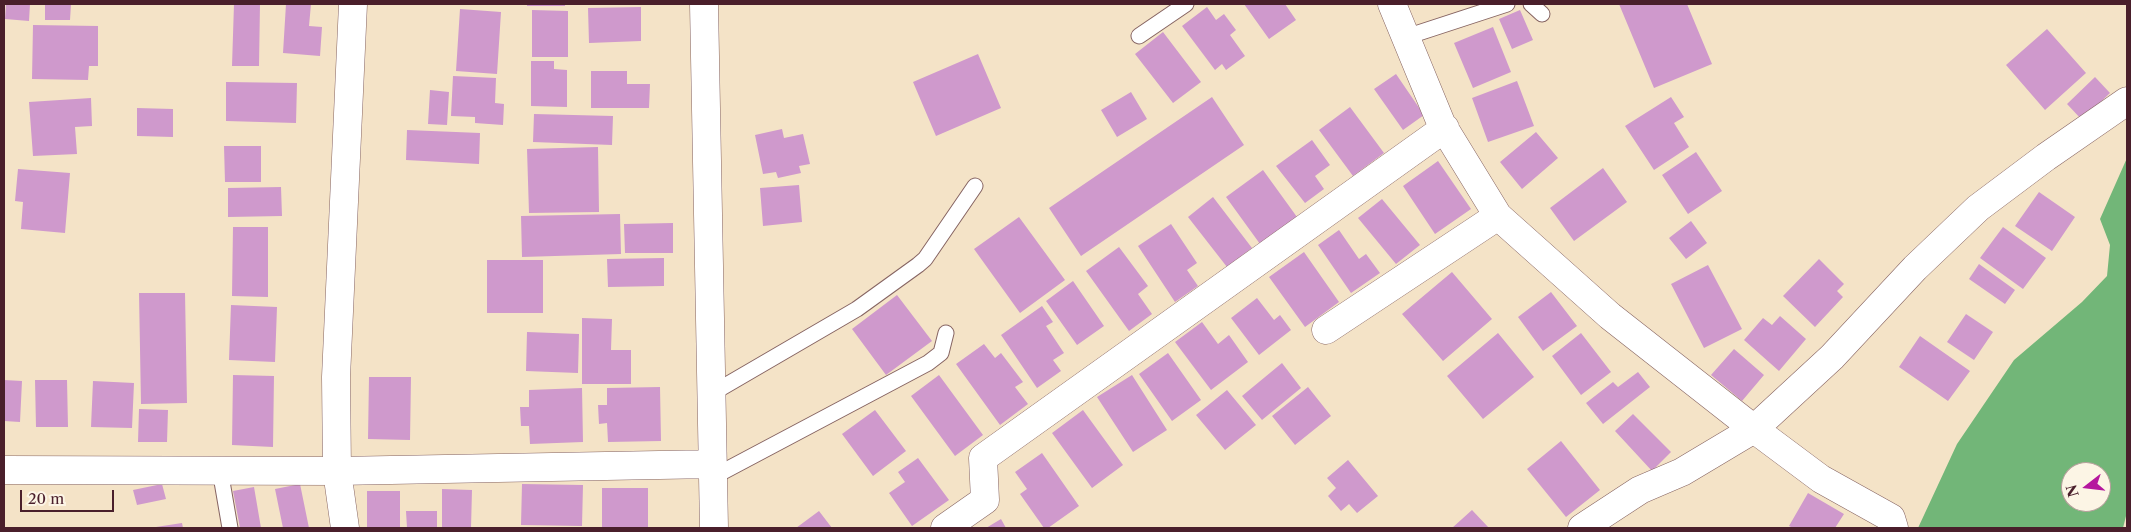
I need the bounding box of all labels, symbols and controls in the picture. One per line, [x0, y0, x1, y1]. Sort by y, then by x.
north arrow [2061, 462, 2111, 512]
scale bar [22, 480, 116, 512]
text: N [2062, 483, 2083, 499]
text: 20 m [28, 489, 64, 508]

